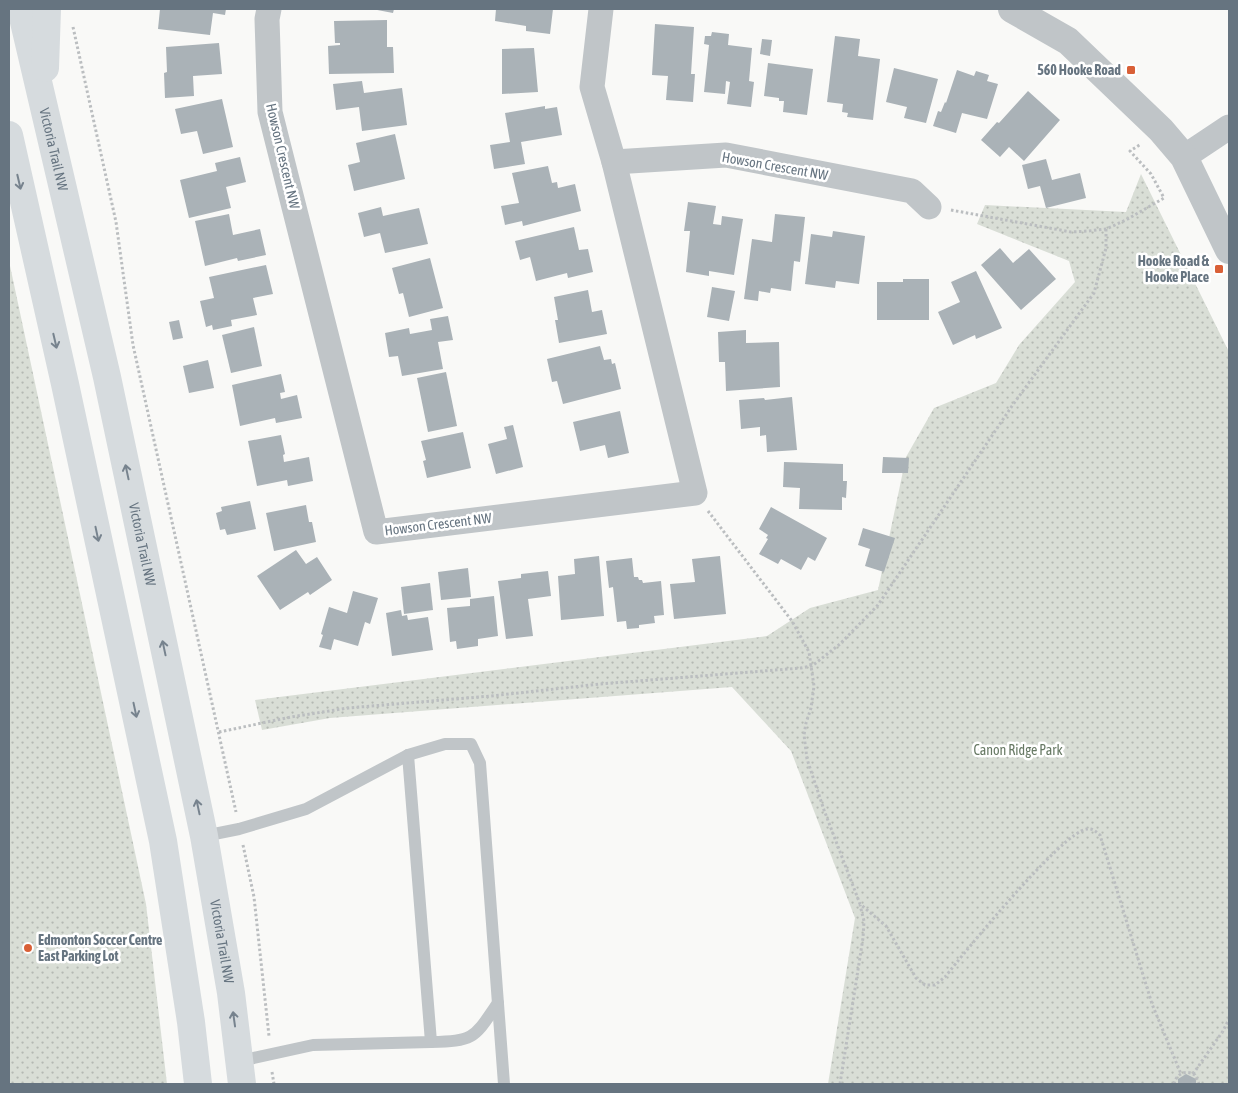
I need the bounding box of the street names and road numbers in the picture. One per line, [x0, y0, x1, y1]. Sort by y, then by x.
street label: Howson Crescent NW [263, 102, 303, 211]
street label: Victoria Trail NW [36, 106, 71, 193]
street label: Howson Crescent NW [721, 149, 830, 183]
street label: Victoria Trail NW [126, 501, 159, 588]
street label: Howson Crescent NW [384, 509, 493, 538]
street label: Victoria Trail NW [207, 898, 237, 985]

